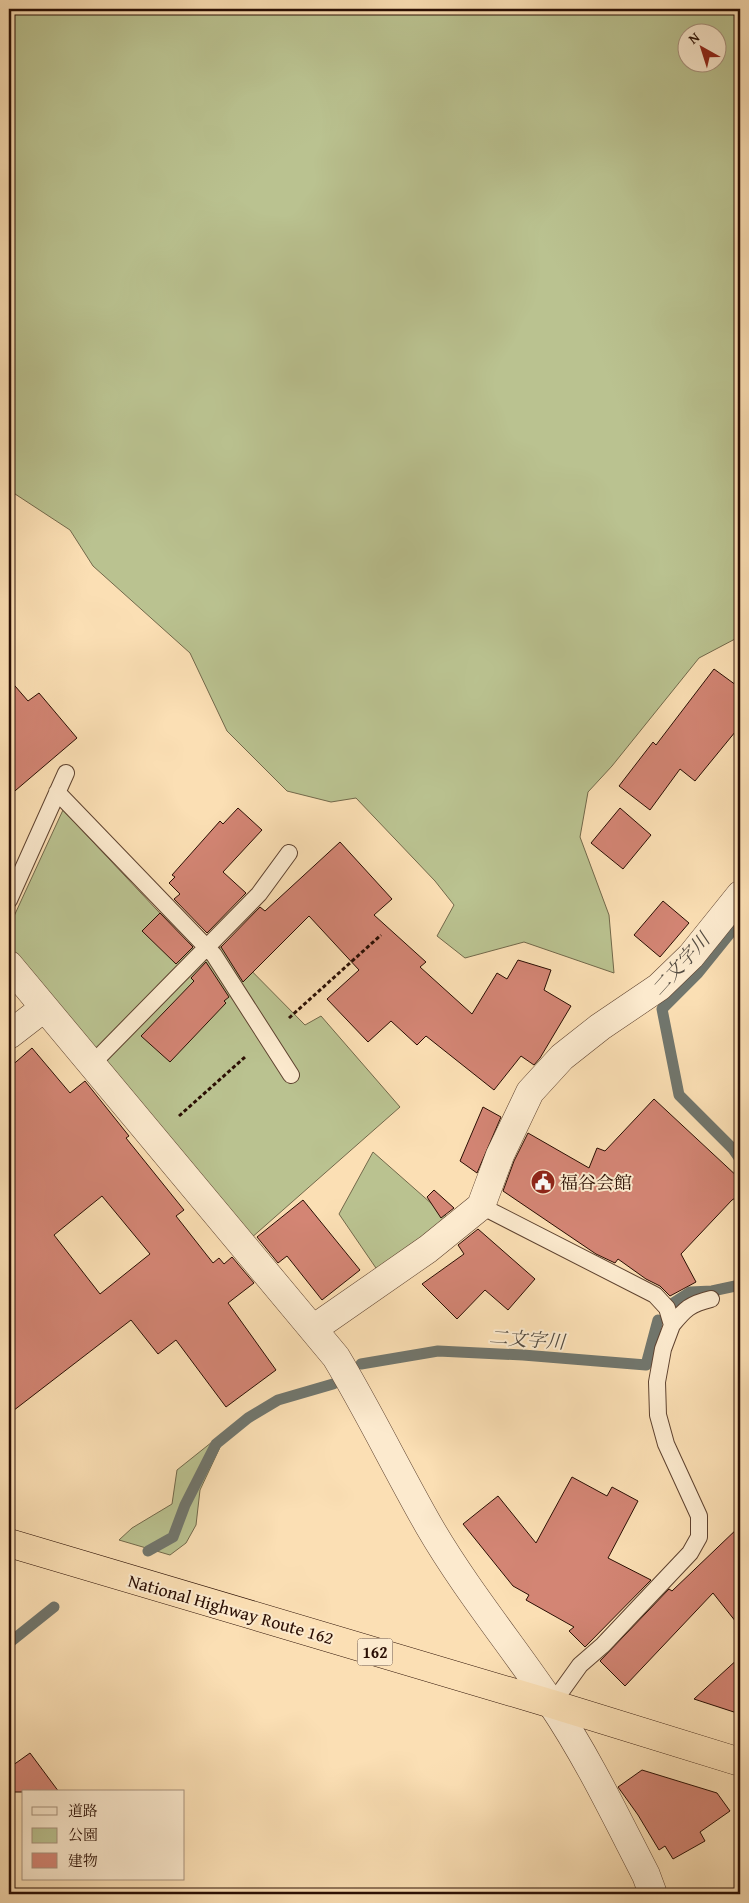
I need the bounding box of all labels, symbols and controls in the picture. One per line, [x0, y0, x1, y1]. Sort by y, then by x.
north arrow [676, 22, 726, 72]
text: N [684, 27, 704, 49]
water label: 二文字川 [644, 925, 717, 1002]
public building icon: 福谷会館 [530, 1169, 556, 1195]
place label: 福谷会館 [560, 1169, 632, 1196]
water label: 二文字川 [488, 1322, 568, 1356]
street label: National Highway Route 162 [125, 1567, 337, 1651]
road number: 162 [358, 1638, 392, 1665]
legend [22, 1790, 185, 1880]
text: 道路 [68, 1800, 98, 1821]
text: 公園 [68, 1824, 98, 1845]
text: 建物 [68, 1850, 98, 1871]

